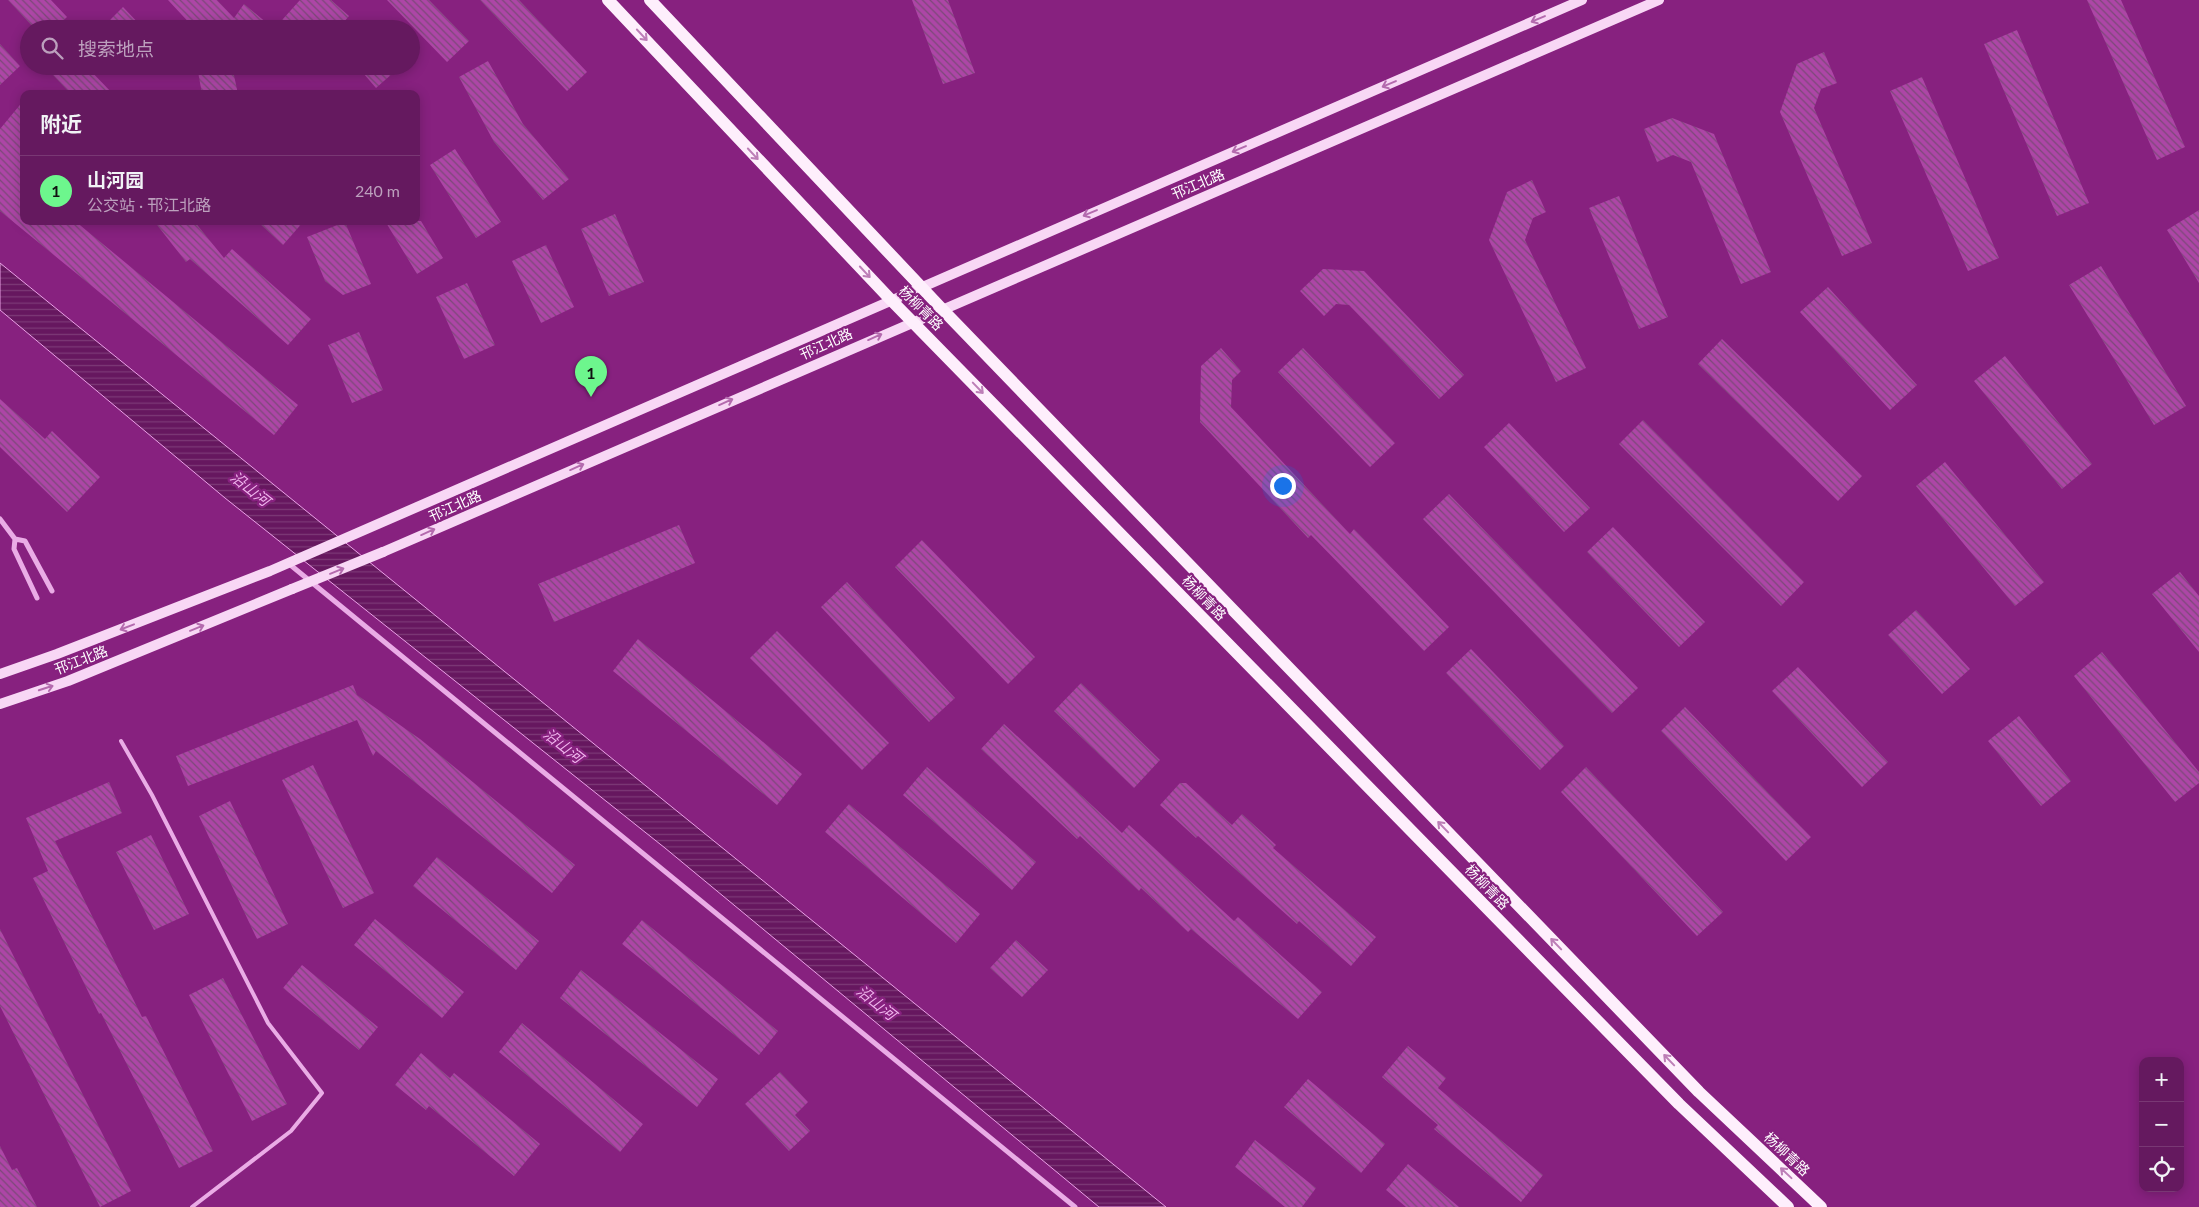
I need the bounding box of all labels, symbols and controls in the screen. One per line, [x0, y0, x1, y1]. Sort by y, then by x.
one-way arrow [1531, 15, 1546, 25]
search box [20, 20, 420, 75]
one-way arrow [636, 29, 648, 42]
icon: search [38, 34, 66, 62]
text: 搜索地点 [78, 37, 154, 60]
one-way arrow [1382, 80, 1397, 89]
text: 附近 [40, 111, 82, 136]
one-way arrow [1232, 144, 1247, 154]
one-way arrow [747, 147, 759, 160]
street label: 邗江北路 [1169, 165, 1227, 202]
text: 山河园 [87, 168, 144, 191]
text: 1 [51, 181, 61, 200]
text: 240 m [355, 181, 400, 200]
text: 公交站 · 邗江北路 [87, 195, 211, 214]
one-way arrow [1083, 209, 1098, 219]
one-way arrow [859, 266, 871, 278]
street label: 杨柳青路 [896, 282, 947, 333]
street label: 邗江北路 [797, 324, 855, 363]
one-way arrow [867, 332, 882, 342]
pin: 1 [575, 356, 607, 397]
one-way arrow [972, 382, 984, 394]
one-way arrow [718, 397, 733, 407]
one-way arrow [569, 462, 584, 472]
water label: 沿山河 [227, 467, 276, 511]
your location [1270, 473, 1296, 499]
street label: 邗江北路 [426, 486, 484, 525]
one-way arrow [420, 527, 435, 537]
one-way arrow [329, 565, 344, 575]
street label: 杨柳青路 [1179, 572, 1230, 624]
one-way arrow [120, 623, 135, 632]
one-way arrow [189, 623, 204, 632]
street label: 邗江北路 [52, 642, 110, 678]
one-way arrow [38, 683, 54, 693]
water label: 沿山河 [540, 724, 589, 768]
one-way arrow [1437, 821, 1449, 833]
street label: 杨柳青路 [1462, 861, 1513, 913]
one-way arrow [1550, 937, 1562, 950]
water label: 沿山河 [853, 981, 902, 1025]
one-way arrow [1663, 1054, 1675, 1067]
map controls [2139, 1057, 2184, 1192]
button: + [2139, 1057, 2184, 1102]
button: − [2139, 1102, 2184, 1147]
street label: 杨柳青路 [1761, 1128, 1814, 1179]
button: locate [2139, 1147, 2184, 1192]
one-way arrow [1780, 1168, 1792, 1180]

